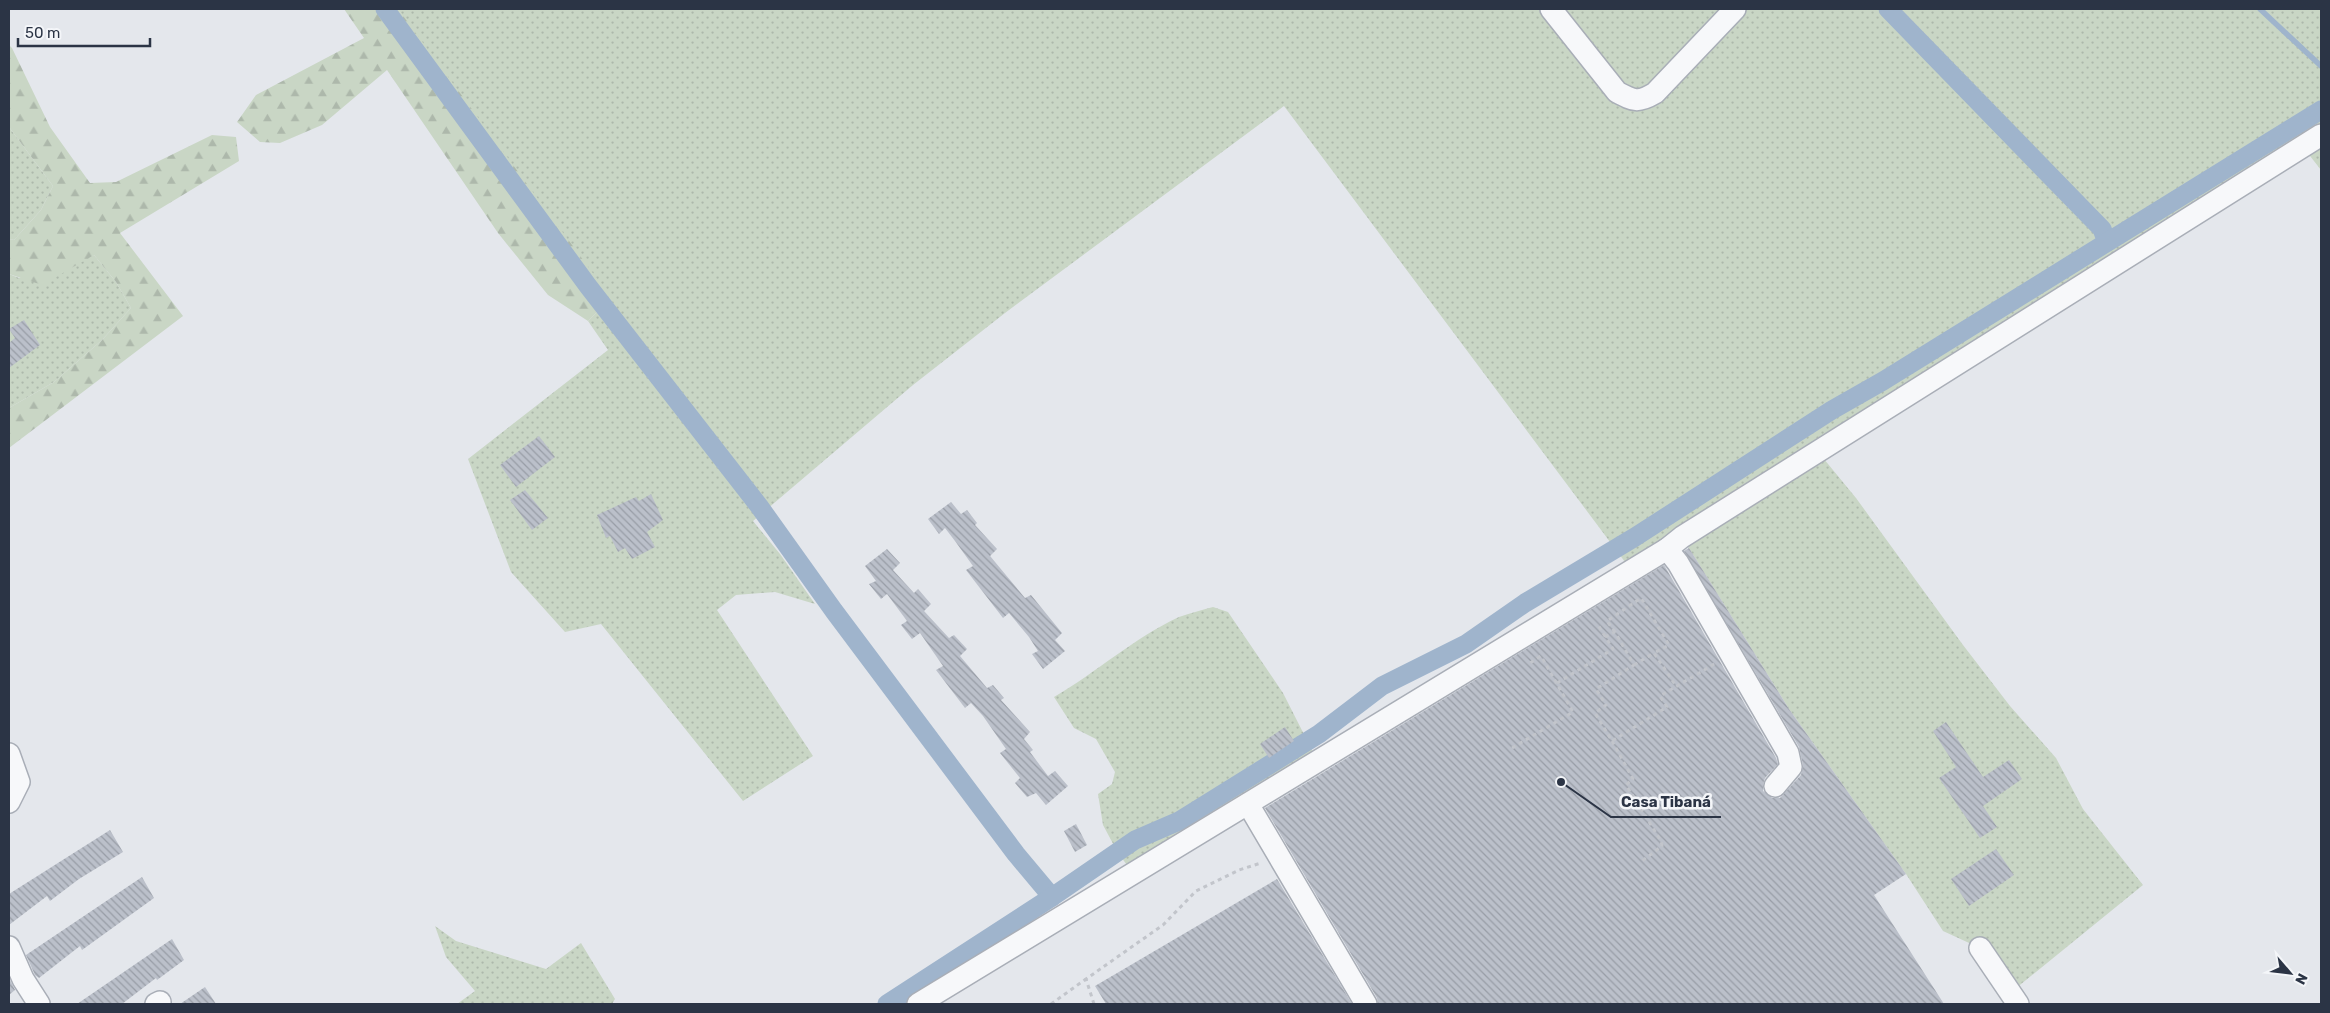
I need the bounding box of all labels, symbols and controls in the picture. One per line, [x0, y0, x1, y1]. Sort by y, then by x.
scale bar [18, 15, 150, 47]
text: 50 m [25, 24, 60, 42]
callout: Casa Tibaná [1611, 787, 1721, 817]
text: Casa Tibaná [1621, 793, 1711, 811]
north arrow [2265, 948, 2315, 998]
text: N [2291, 970, 2311, 987]

